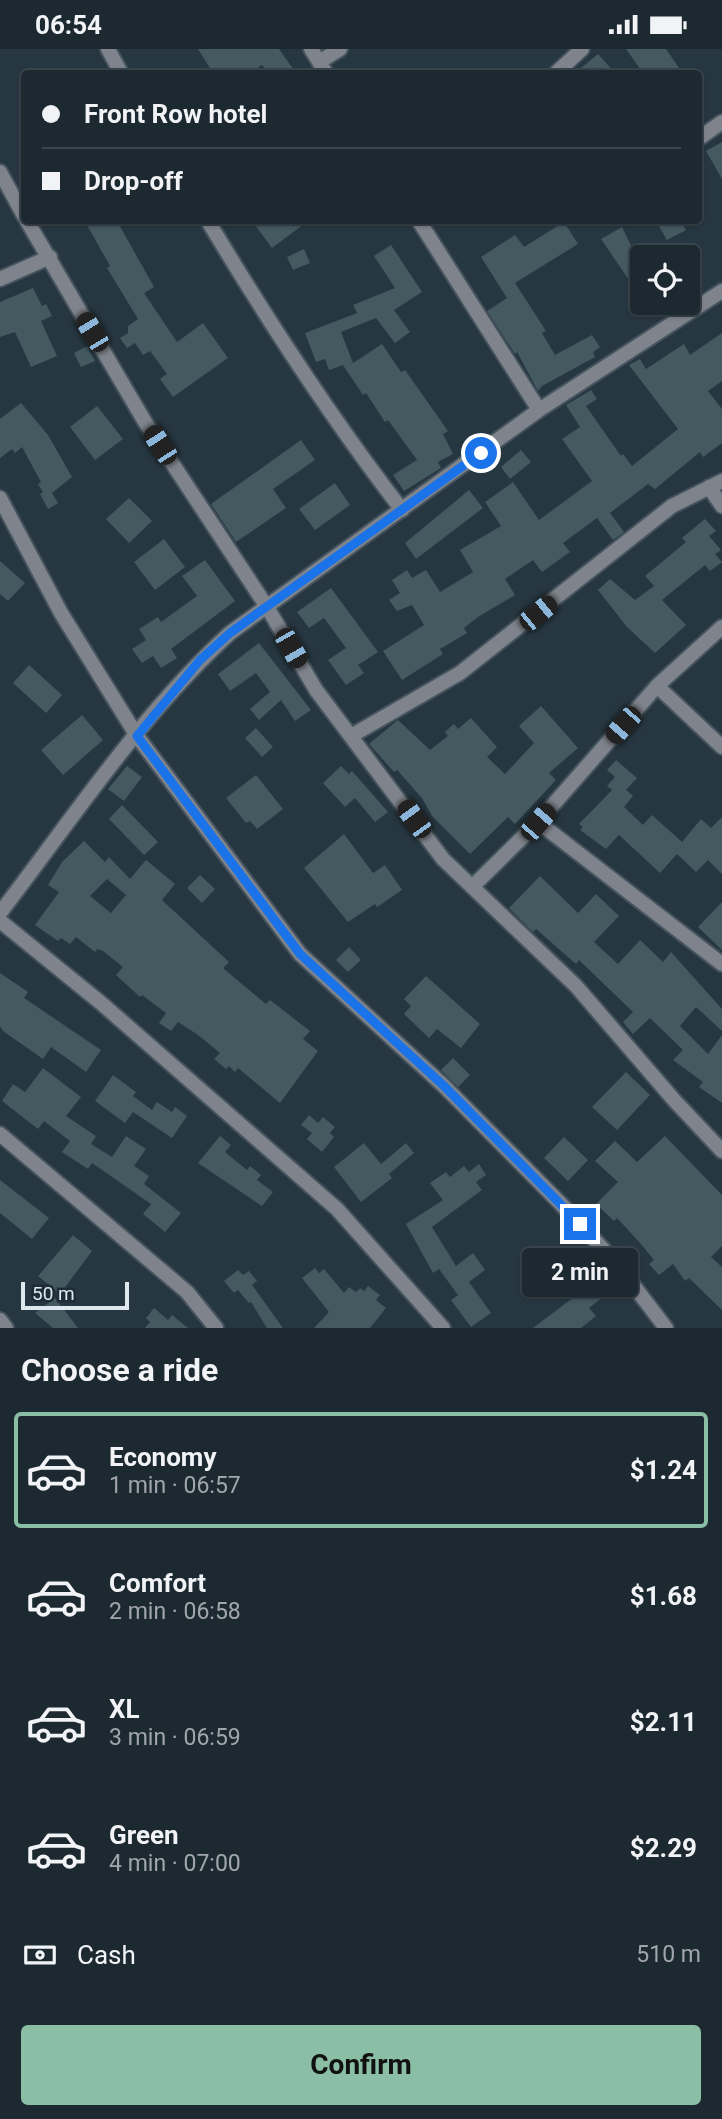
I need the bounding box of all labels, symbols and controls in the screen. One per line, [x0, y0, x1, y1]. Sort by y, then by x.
text: 06:54 [35, 10, 102, 40]
text: Front Row hotel [84, 99, 267, 129]
text: Drop-off [84, 166, 183, 196]
map controls [630, 245, 700, 315]
button: locate [630, 245, 700, 315]
car [73, 309, 112, 355]
car [140, 422, 181, 468]
route start [465, 437, 497, 469]
car [516, 592, 561, 634]
car [272, 625, 311, 671]
car [602, 702, 645, 748]
car [394, 796, 435, 842]
car [517, 799, 560, 845]
route end [564, 1208, 596, 1240]
callout: 2 min [522, 1249, 638, 1297]
text: 2 min [551, 1259, 609, 1286]
scale bar [21, 1279, 130, 1311]
text: 50 m [32, 1282, 75, 1305]
text: Choose a ride [21, 1351, 218, 1389]
icon: car [25, 1439, 88, 1502]
text: Economy [109, 1442, 216, 1472]
text: $1.24 [630, 1455, 697, 1485]
text: 1 min · 06:57 [109, 1472, 241, 1499]
icon: car [25, 1565, 88, 1628]
text: Comfort [109, 1568, 206, 1598]
text: $1.68 [630, 1581, 697, 1611]
text: 2 min · 06:58 [109, 1598, 241, 1625]
icon: car [25, 1691, 88, 1754]
text: XL [109, 1694, 140, 1724]
text: $2.11 [630, 1707, 697, 1737]
text: 3 min · 06:59 [109, 1724, 241, 1751]
icon: car [25, 1817, 88, 1880]
text: Green [109, 1820, 179, 1850]
text: $2.29 [630, 1833, 697, 1863]
text: 4 min · 07:00 [109, 1850, 241, 1877]
icon: cash [21, 1936, 59, 1974]
text: Cash [77, 1940, 136, 1970]
text: 510 m [636, 1941, 701, 1968]
button: Confirm [21, 2025, 701, 2105]

